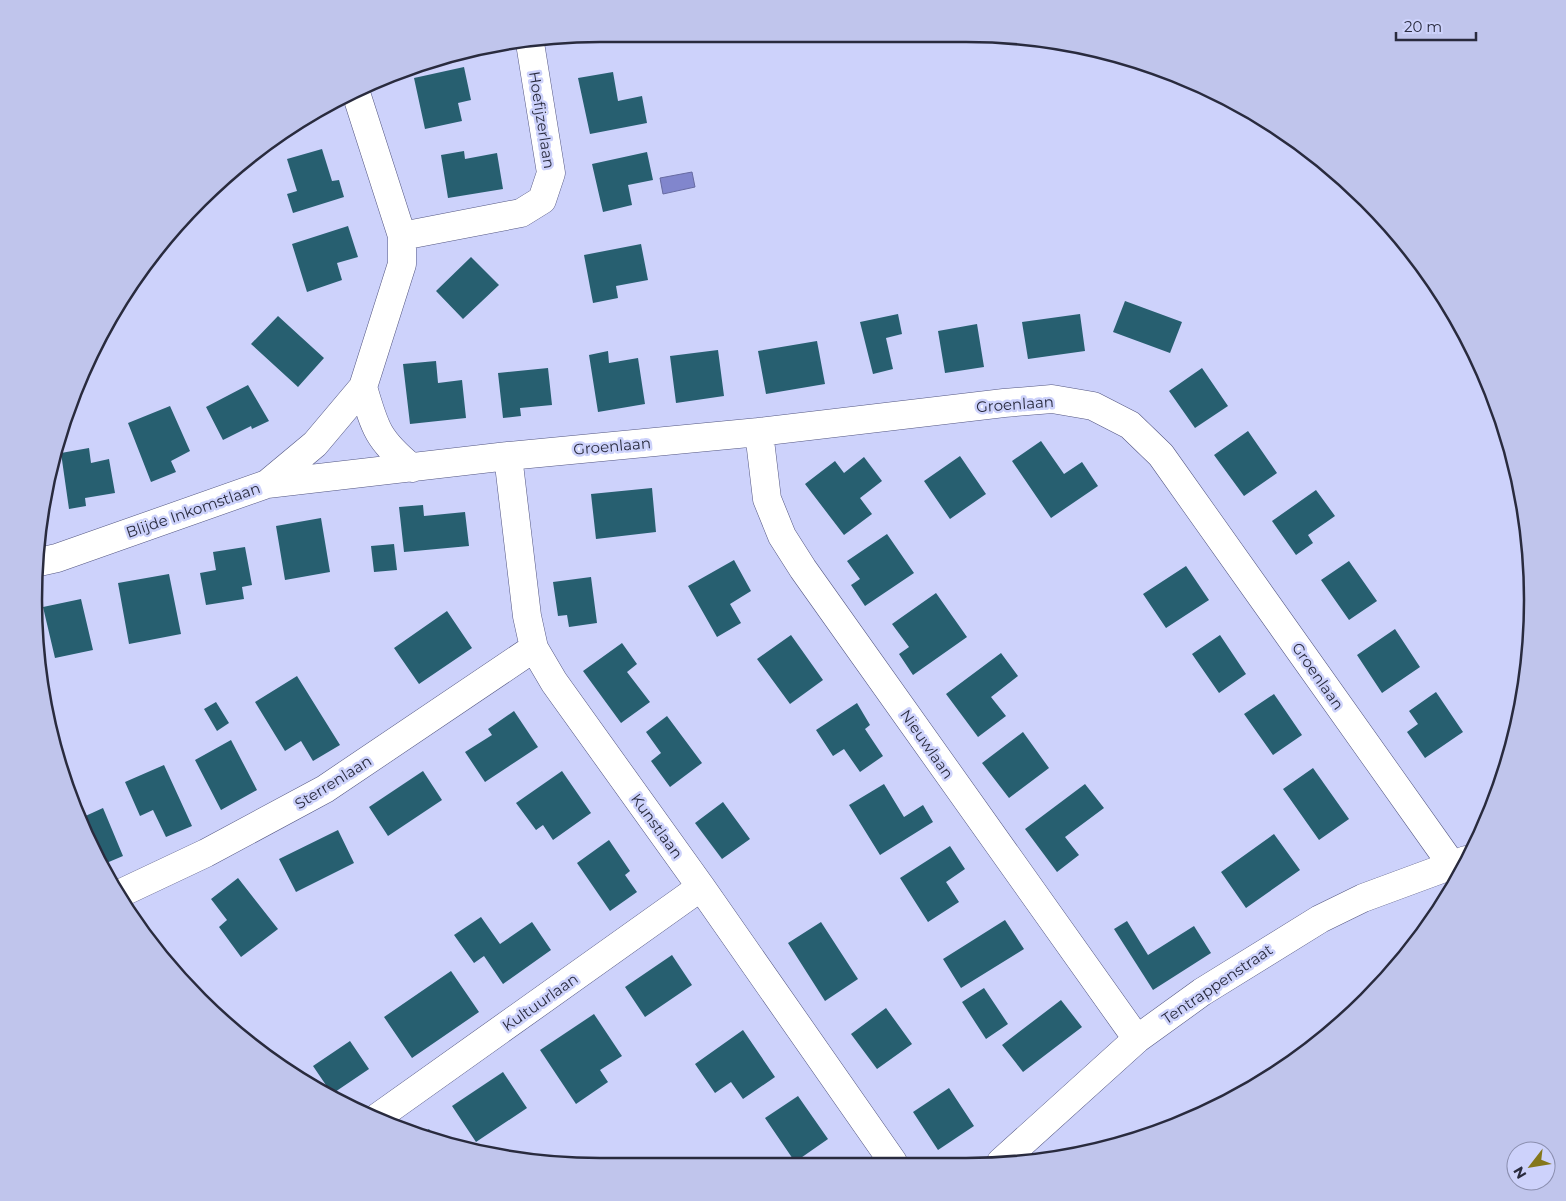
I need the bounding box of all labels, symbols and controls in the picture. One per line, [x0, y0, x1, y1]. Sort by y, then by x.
scale bar [1396, 10, 1476, 42]
text: 20 m [1404, 17, 1442, 36]
street label: Hoefijzerlaan [525, 70, 559, 170]
street label: Groenlaan [975, 392, 1055, 416]
street label: Groenlaan [572, 433, 652, 459]
street label: Blijde Inkomstlaan [123, 478, 263, 542]
street label: Groenlaan [1288, 639, 1348, 713]
street label: Nieuwlaan [896, 706, 958, 782]
street label: Sterrenlaan [291, 751, 375, 813]
street label: Kunstlaan [627, 790, 687, 862]
street label: Tentrappenstraat [1158, 940, 1276, 1028]
street label: Kultuurlaan [498, 969, 582, 1035]
north arrow [1506, 1141, 1556, 1191]
text: N [1509, 1163, 1530, 1182]

